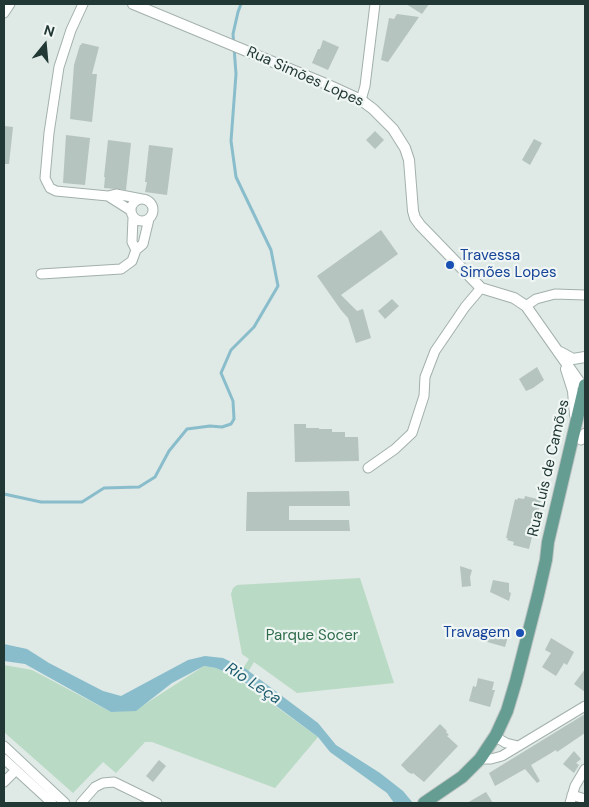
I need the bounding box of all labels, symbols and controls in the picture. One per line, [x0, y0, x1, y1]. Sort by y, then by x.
north arrow [20, 20, 70, 70]
text: N [42, 21, 57, 41]
street label: Rua Simões Lopes [244, 43, 366, 111]
place label: Travessa Simões Lopes [460, 247, 557, 282]
marker: Travessa Simões Lopes [444, 259, 456, 271]
street label: Rua Luís de Camões [524, 398, 574, 538]
place label: Travagem [443, 624, 510, 642]
park label: Parque Socer [266, 627, 358, 645]
marker: Travagem [514, 627, 526, 639]
water label: Rio Leça [221, 659, 285, 709]

